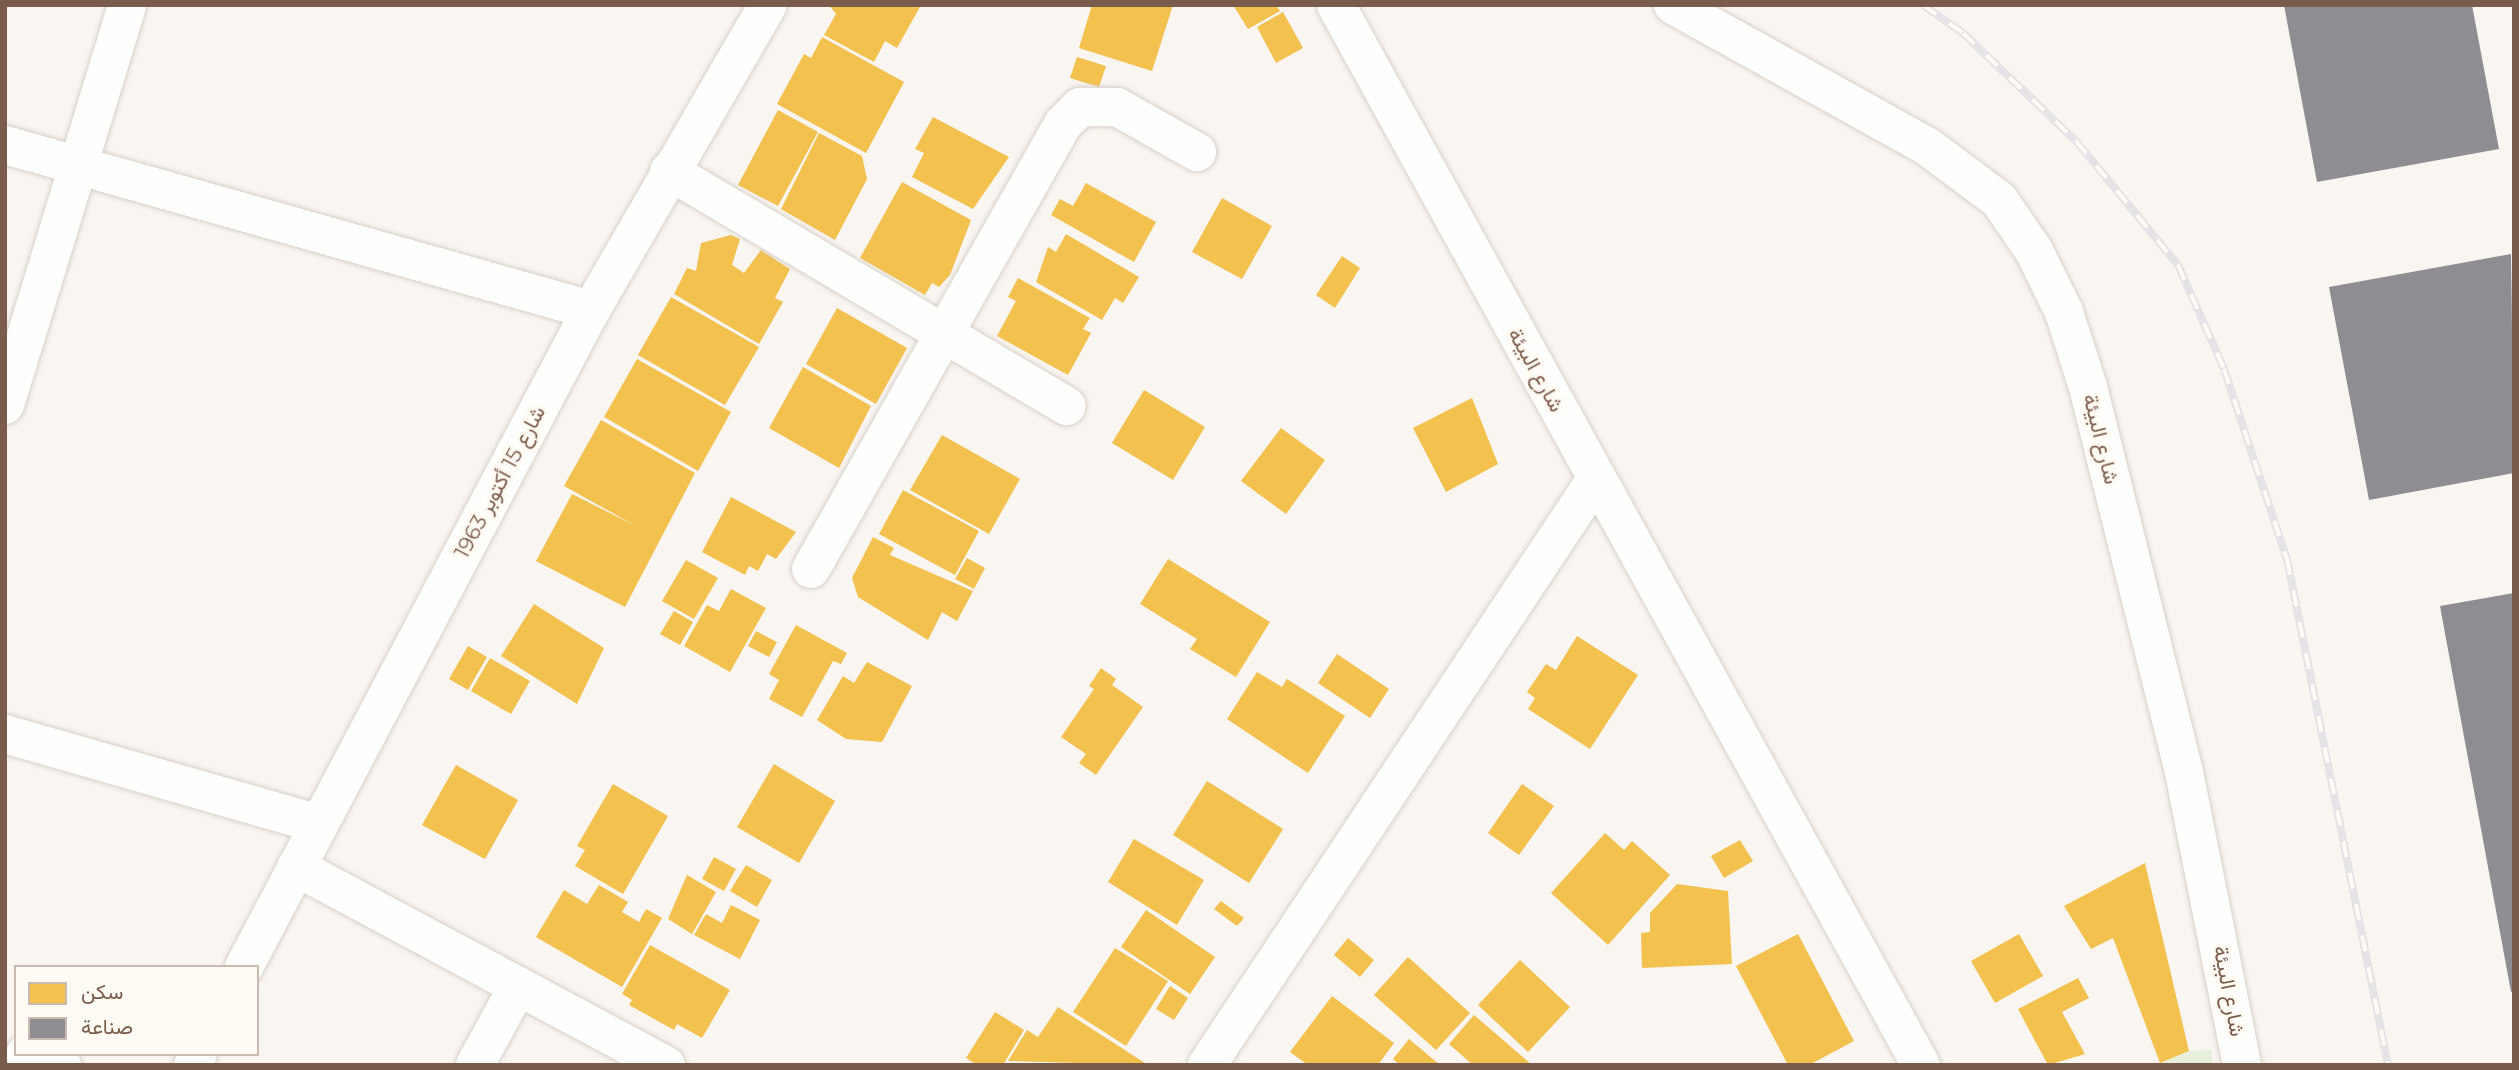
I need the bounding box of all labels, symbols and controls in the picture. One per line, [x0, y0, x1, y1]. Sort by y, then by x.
street label: شارع البيئة [1503, 324, 1569, 416]
street label: شارع البيئة [2078, 391, 2124, 487]
street label: شارع 15 أكتوبر 1963 [449, 402, 551, 562]
street label: شارع البيئة [2208, 943, 2250, 1039]
legend [14, 965, 259, 1056]
text: سكن [81, 979, 123, 1004]
text: صناعة [81, 1014, 133, 1039]

